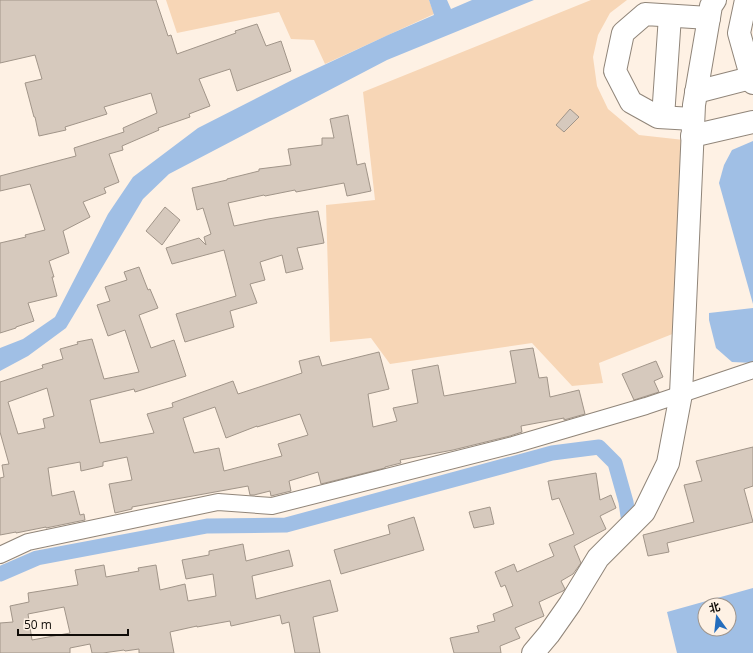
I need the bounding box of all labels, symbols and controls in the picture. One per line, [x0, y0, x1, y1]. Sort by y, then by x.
north arrow [697, 597, 737, 637]
text: 北 [707, 598, 722, 616]
scale bar [18, 611, 128, 637]
text: 50 m [24, 616, 52, 633]

